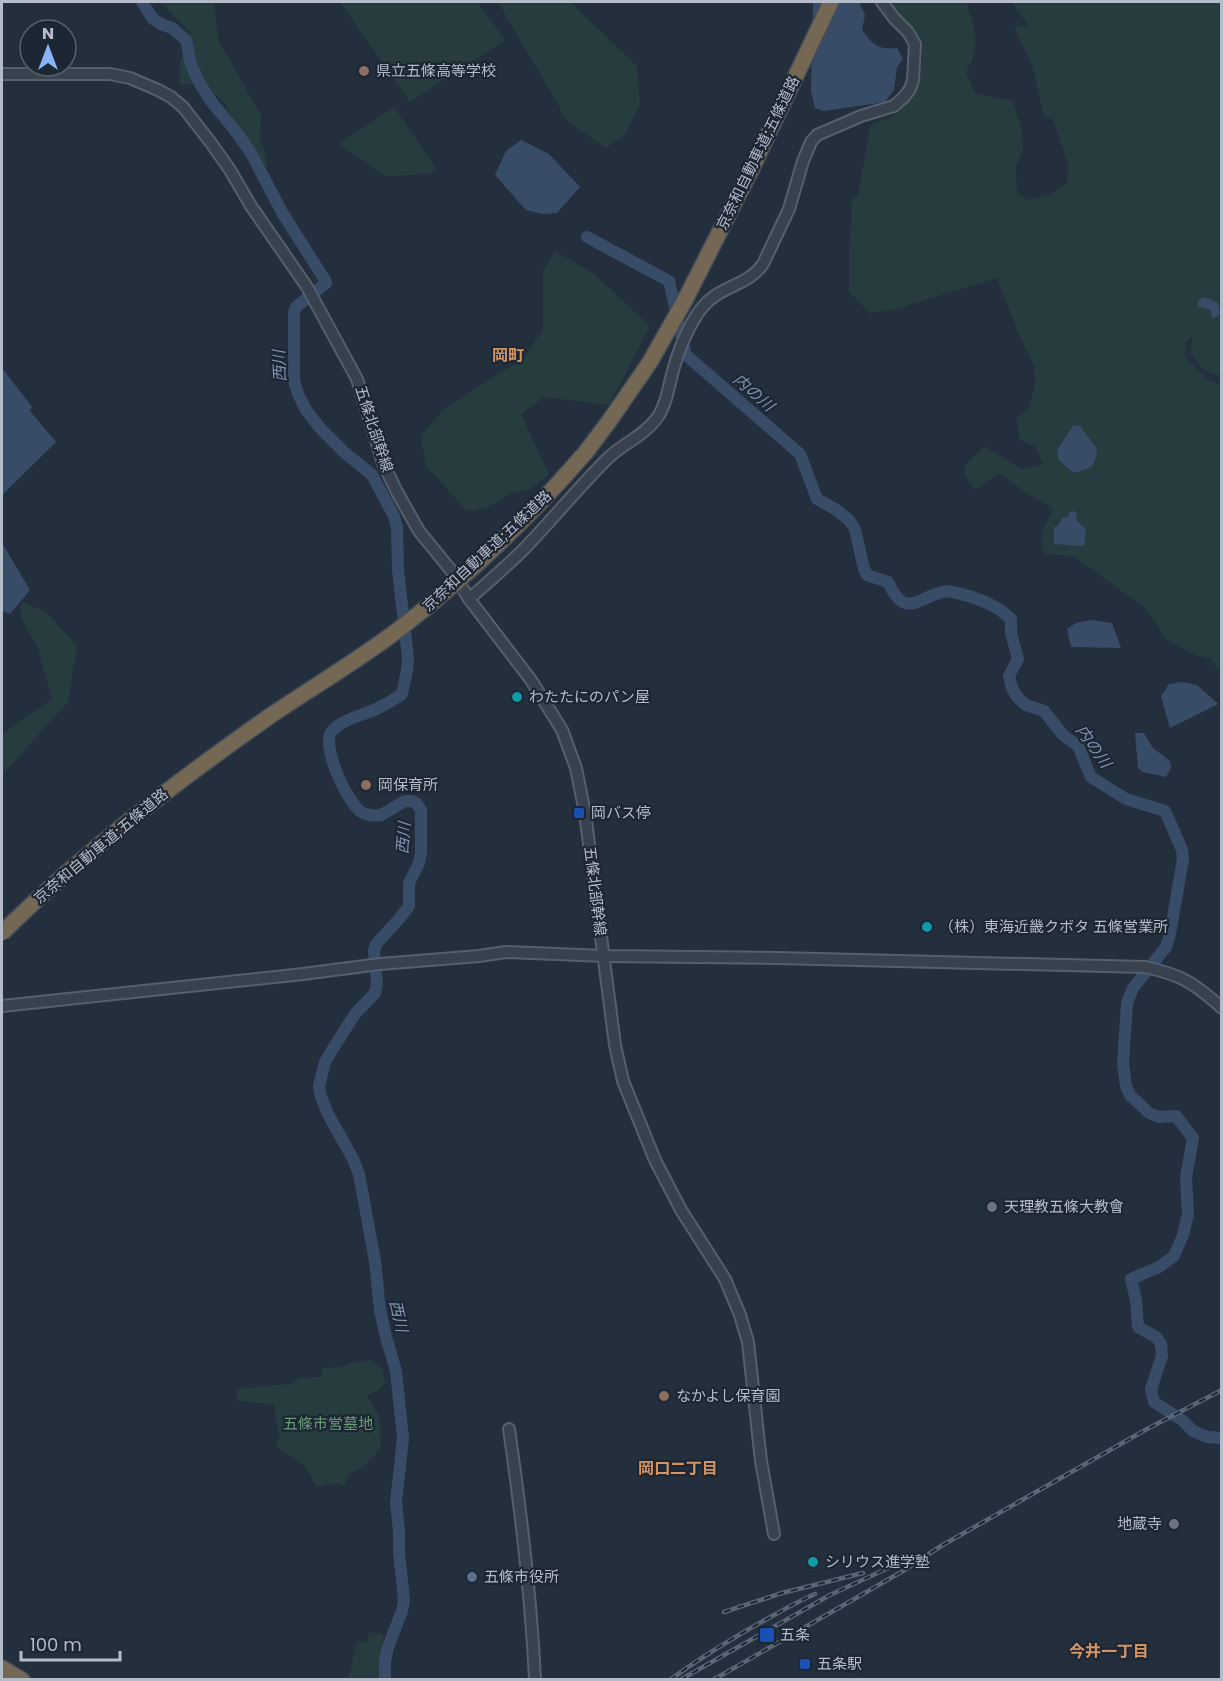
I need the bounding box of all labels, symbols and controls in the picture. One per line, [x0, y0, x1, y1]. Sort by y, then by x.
north arrow [18, 18, 78, 78]
text: N [42, 22, 54, 45]
place label: 県立五條高等学校 [376, 60, 496, 81]
marker: 県立五條高等学校 [357, 64, 371, 78]
street label: 京奈和自動車道;五條道路 [711, 72, 804, 233]
district label: 岡町 [492, 344, 524, 367]
water label: 西川 [267, 347, 292, 383]
water label: 内の川 [728, 368, 781, 418]
street label: 五條北部幹線 [351, 383, 398, 475]
street label: 京奈和自動車道;五條道路 [418, 485, 556, 616]
place label: わたたにのパン屋 [529, 686, 650, 707]
marker: わたたにのパン屋 [510, 690, 524, 704]
water label: 内の川 [1070, 720, 1118, 774]
place label: 岡保育所 [378, 774, 438, 795]
marker: 岡保育所 [359, 778, 373, 792]
street label: 京奈和自動車道;五條道路 [29, 783, 172, 908]
place label: 岡バス停 [591, 802, 651, 823]
marker: 岡バス停 [572, 806, 586, 820]
water label: 西川 [391, 819, 416, 855]
street label: 五條北部幹線 [580, 845, 611, 937]
place label: （株）東海近畿クボタ 五條営業所 [939, 916, 1168, 937]
marker: （株）東海近畿クボタ 五條営業所 [920, 920, 934, 934]
place label: 天理教五條大教會 [1004, 1196, 1124, 1217]
marker: 天理教五條大教會 [985, 1200, 999, 1214]
water label: 西川 [384, 1298, 414, 1336]
place label: なかよし保育園 [676, 1385, 780, 1406]
marker: なかよし保育園 [657, 1389, 671, 1403]
park label: 五條市営墓地 [283, 1413, 373, 1434]
district label: 岡口二丁目 [638, 1457, 718, 1480]
place label: 地蔵寺 [1117, 1513, 1162, 1534]
marker: 地蔵寺 [1167, 1517, 1181, 1531]
place label: シリウス進学塾 [825, 1551, 930, 1572]
marker: シリウス進学塾 [806, 1555, 820, 1569]
place label: 五條市役所 [484, 1566, 559, 1587]
marker: 五條市役所 [465, 1570, 479, 1584]
scale bar [21, 1624, 120, 1662]
place label: 五条 [780, 1624, 810, 1645]
marker: 五条 [758, 1626, 776, 1644]
text: 100 m [30, 1632, 82, 1657]
district label: 今井一丁目 [1069, 1640, 1149, 1663]
place label: 五条駅 [817, 1653, 862, 1674]
marker: 五条駅 [798, 1657, 812, 1671]

